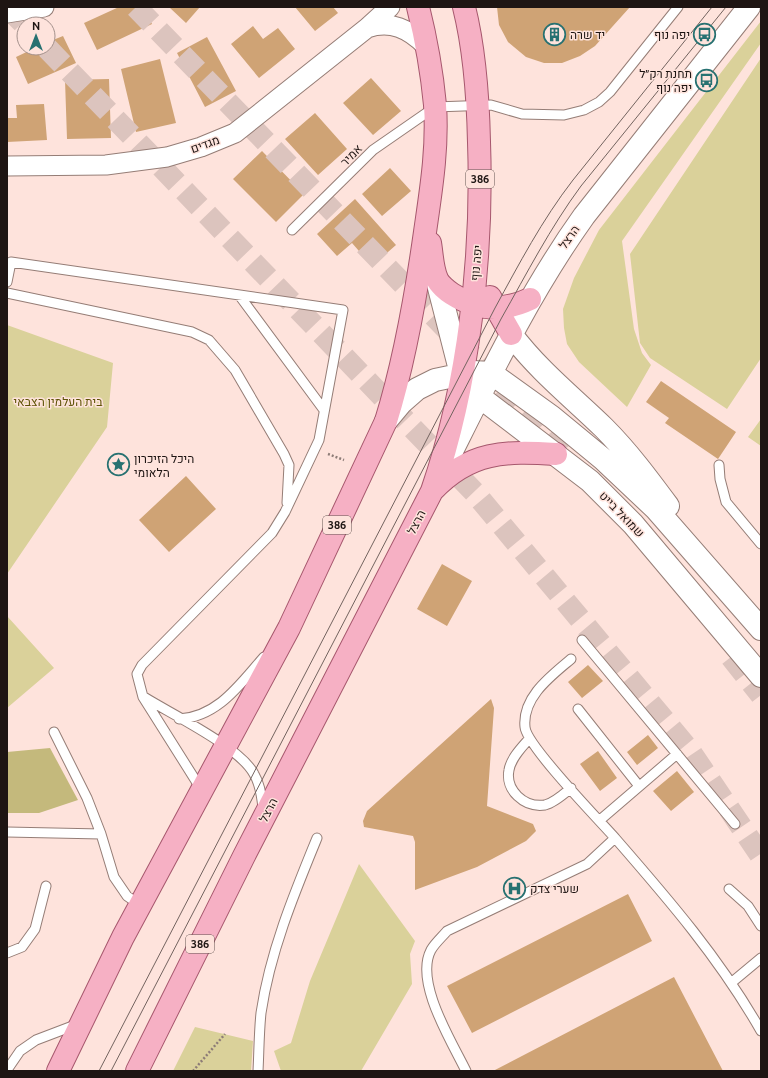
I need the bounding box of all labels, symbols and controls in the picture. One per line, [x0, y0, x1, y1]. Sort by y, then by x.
north arrow [16, 16, 56, 56]
text: N [32, 20, 40, 32]
building icon: יד שרה [542, 21, 568, 47]
bus stop icon: יפה נוף [692, 21, 718, 47]
place label: יד שרה [570, 28, 605, 41]
place label: יפה נוף [654, 28, 690, 41]
place label: תחנת רק״ל יפה נוף [639, 67, 692, 94]
bus stop icon: תחנת רק״ל יפה נוף [694, 67, 720, 93]
street label: מגדים [189, 133, 221, 155]
street label: אמיר [338, 141, 365, 168]
road number: 386 [466, 170, 494, 188]
street label: הרצל [556, 223, 582, 251]
street label: יפה נוף [468, 245, 484, 281]
park label: בית העלמין הצבאי [13, 395, 103, 408]
place icon: היכל הזיכרון הלאומי [105, 452, 131, 478]
place label: היכל הזיכרון הלאומי [134, 452, 194, 479]
street label: שמואל בייט [597, 489, 647, 539]
street label: הרצל [404, 508, 428, 536]
road number: 386 [323, 516, 351, 534]
street label: הרצל [256, 796, 280, 824]
hospital icon: שערי צדק [501, 875, 527, 901]
place label: שערי צדק [530, 882, 579, 895]
road number: 386 [186, 935, 214, 953]

